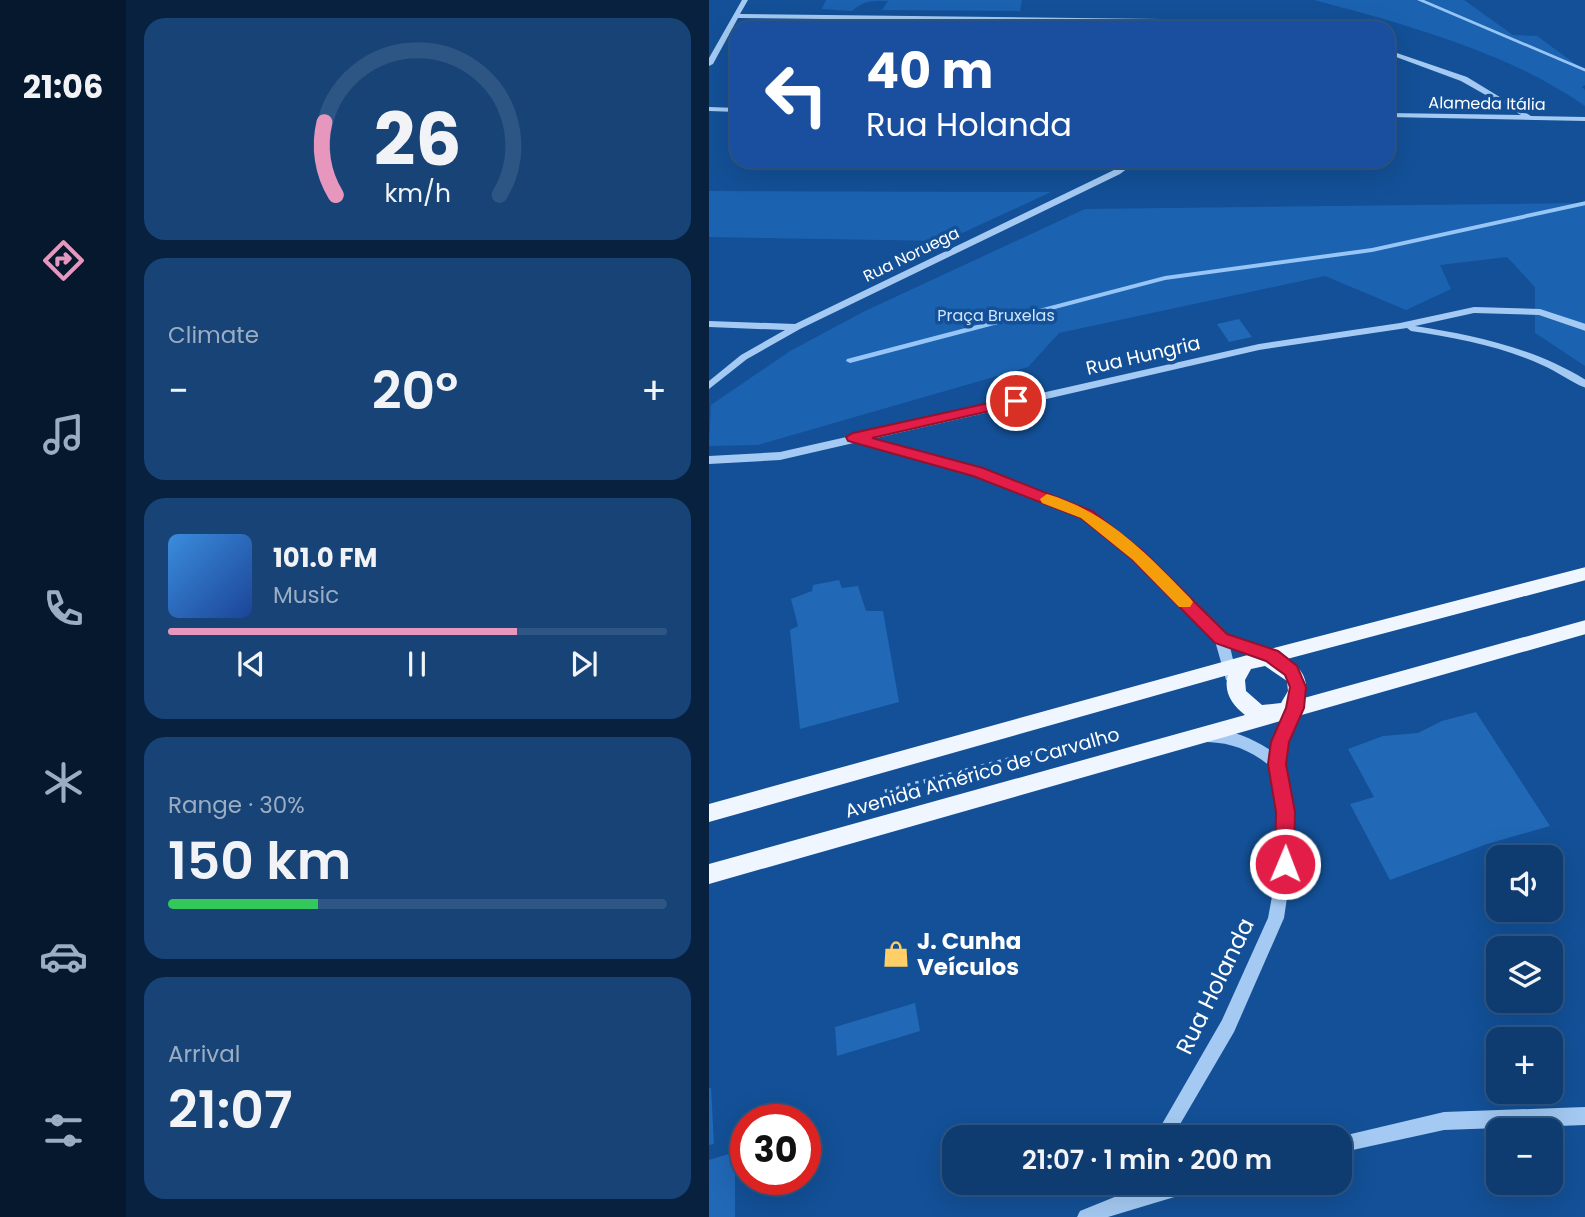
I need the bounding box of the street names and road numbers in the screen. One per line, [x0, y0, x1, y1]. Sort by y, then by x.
street label: Alameda Itália [1428, 91, 1546, 116]
street label: Rua Noruega [859, 221, 963, 288]
street label: Rua Hungria [1083, 329, 1203, 382]
street label: Avenida Américo de Carvalho [842, 720, 1123, 825]
street label: Rua Holanda [1168, 912, 1262, 1060]

